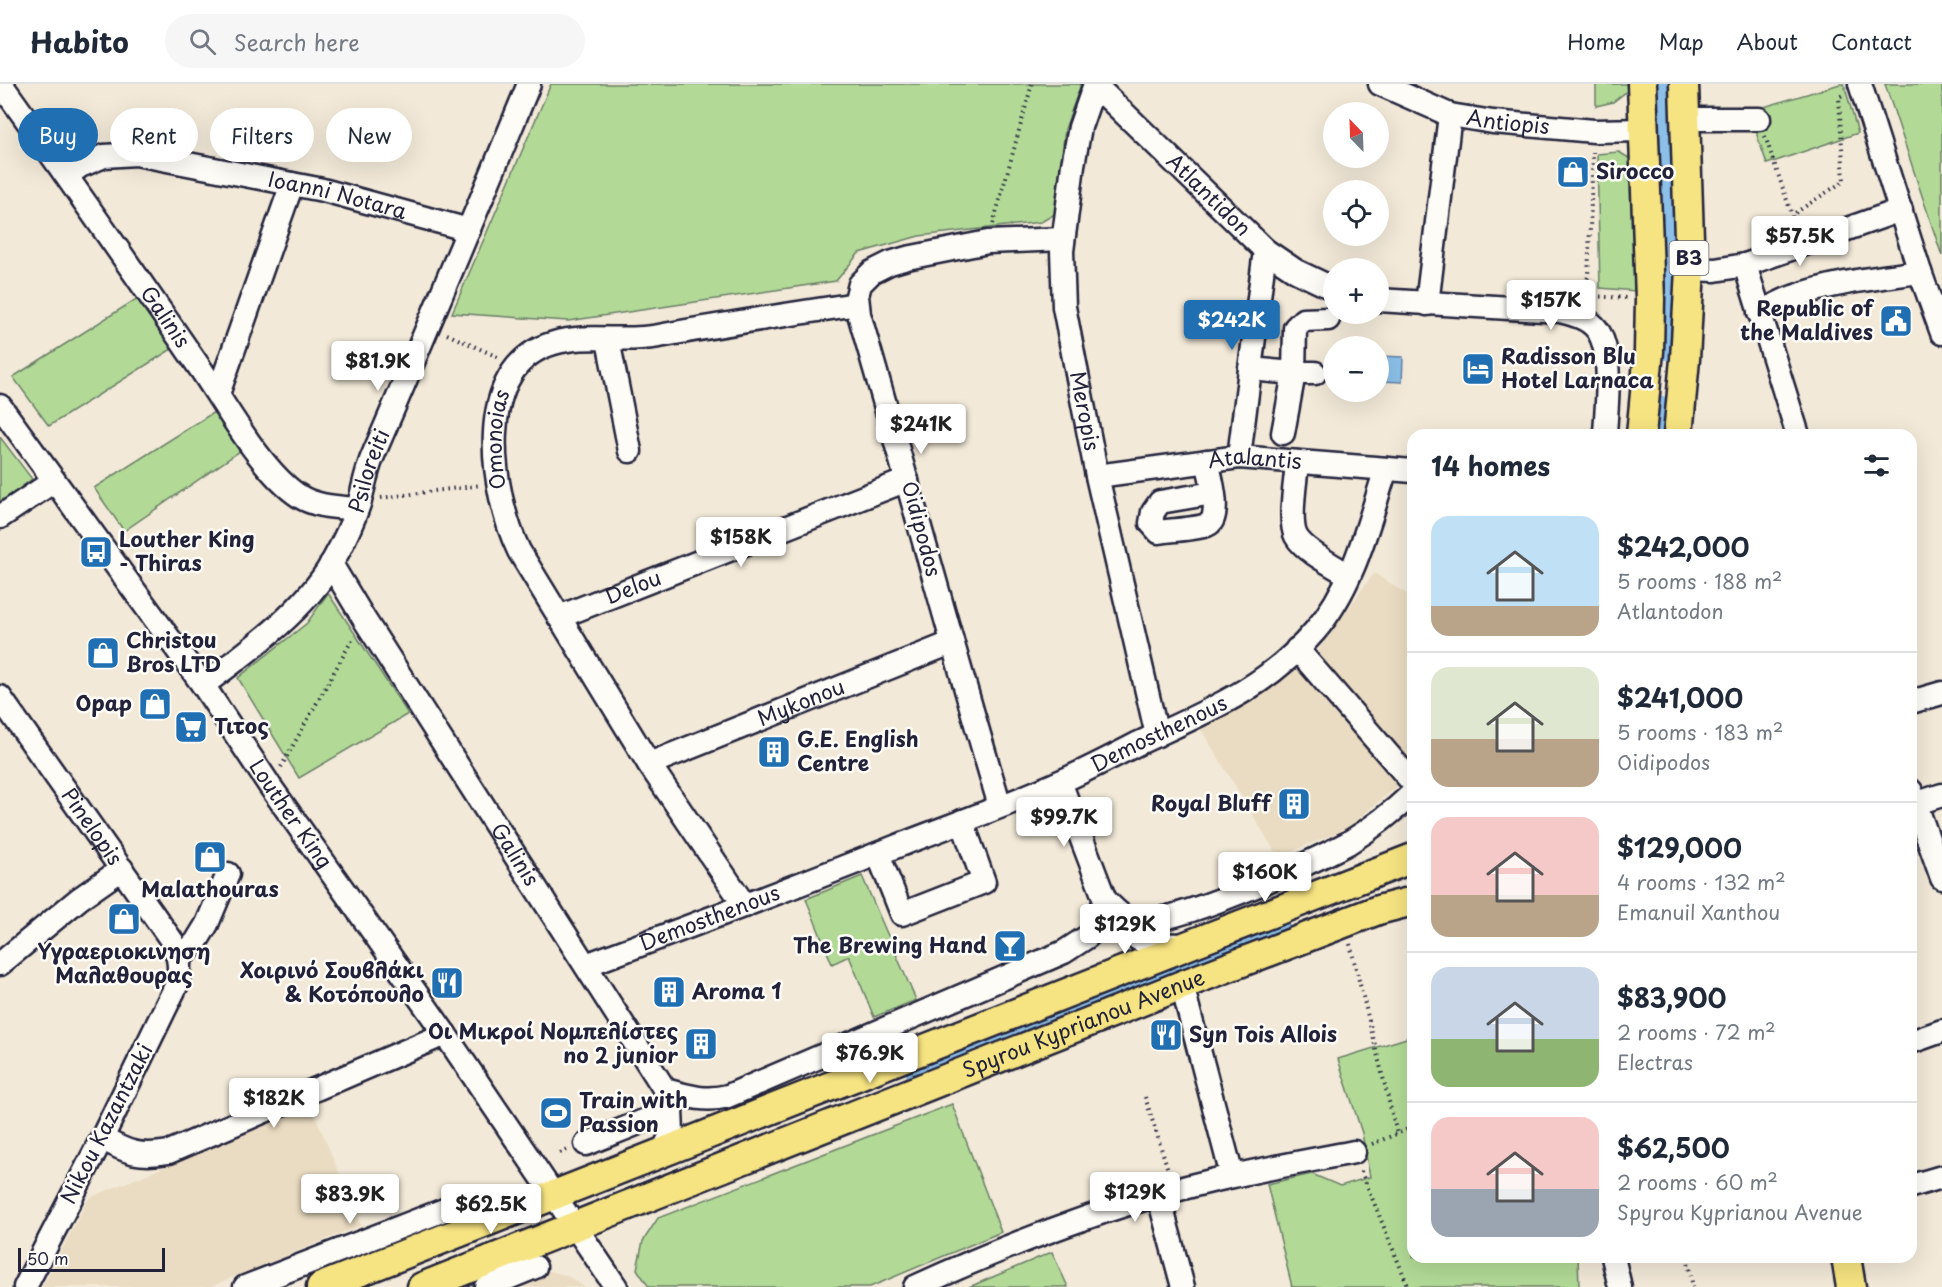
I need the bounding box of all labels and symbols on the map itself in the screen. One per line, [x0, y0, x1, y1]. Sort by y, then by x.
street label: Antiopis [1464, 100, 1551, 141]
north arrow [1323, 102, 1389, 168]
street label: Atlantidon [1160, 145, 1259, 242]
shop icon: Sirocco [1555, 154, 1591, 190]
place label: Sirocco [1596, 154, 1674, 186]
street label: Ioanni Notara [266, 162, 411, 226]
pin: $57.5K [1751, 216, 1849, 267]
road number: B3 [1670, 241, 1708, 275]
street label: Galinis [134, 278, 199, 354]
pin: $157K [1509, 280, 1593, 331]
place label: Republic of the Maldives [1740, 291, 1875, 347]
pin: $242K [1190, 300, 1274, 351]
public building icon: Republic of the Maldives [1878, 303, 1914, 339]
place label: Radisson Blu Hotel Larnaca [1501, 339, 1654, 395]
pin: $81.9K [329, 341, 427, 392]
hotel icon: Radisson Blu Hotel Larnaca [1460, 351, 1496, 387]
street label: Meropis [1063, 368, 1110, 453]
street label: Omonoias [477, 385, 516, 492]
pin: $241K [879, 404, 963, 455]
street label: Psiloreiti [339, 423, 397, 517]
street label: Atalantis [1206, 438, 1303, 476]
street label: Oidipodos [895, 477, 951, 580]
pin: $158K [699, 517, 783, 568]
place label: Louther King - Thiras [119, 522, 254, 578]
bus stop icon: Louther King - Thiras [78, 534, 114, 570]
street label: Delou [600, 560, 665, 611]
place label: Christou Bros LTD [126, 623, 221, 679]
shop icon: Christou Bros LTD [85, 635, 121, 671]
street label: Mykonou [752, 669, 849, 733]
place label: Opap [76, 686, 132, 718]
shop icon: Opap [137, 686, 173, 722]
street label: Demosthenous [1084, 686, 1232, 779]
supermarket icon: Τιτος [173, 709, 209, 745]
place label: Τιτος [214, 709, 269, 741]
place label: G.E. English Centre [797, 722, 919, 778]
building icon: G.E. English Centre [756, 734, 792, 770]
street label: Louther King [242, 752, 341, 875]
street label: Pinelopis [55, 780, 132, 871]
place label: Royal Bluff [1151, 786, 1273, 818]
building icon: Royal Bluff [1276, 786, 1312, 822]
pin: $99.7K [1015, 797, 1113, 848]
street label: Galinis [484, 816, 549, 892]
shop icon: Malathouras [192, 839, 228, 875]
pin: $160K [1223, 852, 1307, 903]
place label: Malathouras [141, 872, 279, 904]
street label: Demosthenous [634, 875, 784, 958]
shop icon: Υγραεριοκινηση Μαλαθουρας [106, 901, 142, 937]
pin: $129K [1083, 904, 1167, 955]
place label: The Brewing Hand [793, 928, 987, 960]
bar icon: The Brewing Hand [992, 928, 1028, 964]
place label: Υγραεριοκινηση Μαλαθουρας [38, 934, 210, 990]
place label: Χοιρινό Σουβλάκι & Κοτόπουλο [239, 953, 425, 1009]
street label: Spyrou Kyprianou Avenue [957, 960, 1209, 1085]
restaurant icon: Χοιρινό Σουβλάκι & Κοτόπουλο [429, 965, 465, 1001]
building icon: Aroma 1 [651, 974, 687, 1010]
place label: Aroma 1 [692, 974, 781, 1006]
place label: Οι Μικροί Νομπελίστες no 2 junior [428, 1014, 678, 1070]
restaurant icon: Syn Tois Allois [1148, 1017, 1184, 1053]
place label: Syn Tois Allois [1189, 1017, 1337, 1049]
building icon: Οι Μικροί Νομπελίστες no 2 junior [683, 1026, 719, 1062]
pin: $76.9K [821, 1033, 919, 1084]
street label: Nikou Kazantzaki [51, 1037, 160, 1209]
pin: $182K [232, 1078, 316, 1129]
place label: Train with Passion [579, 1083, 688, 1139]
sports icon: Train with Passion [538, 1095, 574, 1131]
pin: $129K [1093, 1172, 1177, 1223]
pin: $83.9K [301, 1174, 399, 1225]
pin: $62.5K [442, 1184, 540, 1235]
scale bar [18, 1245, 165, 1272]

